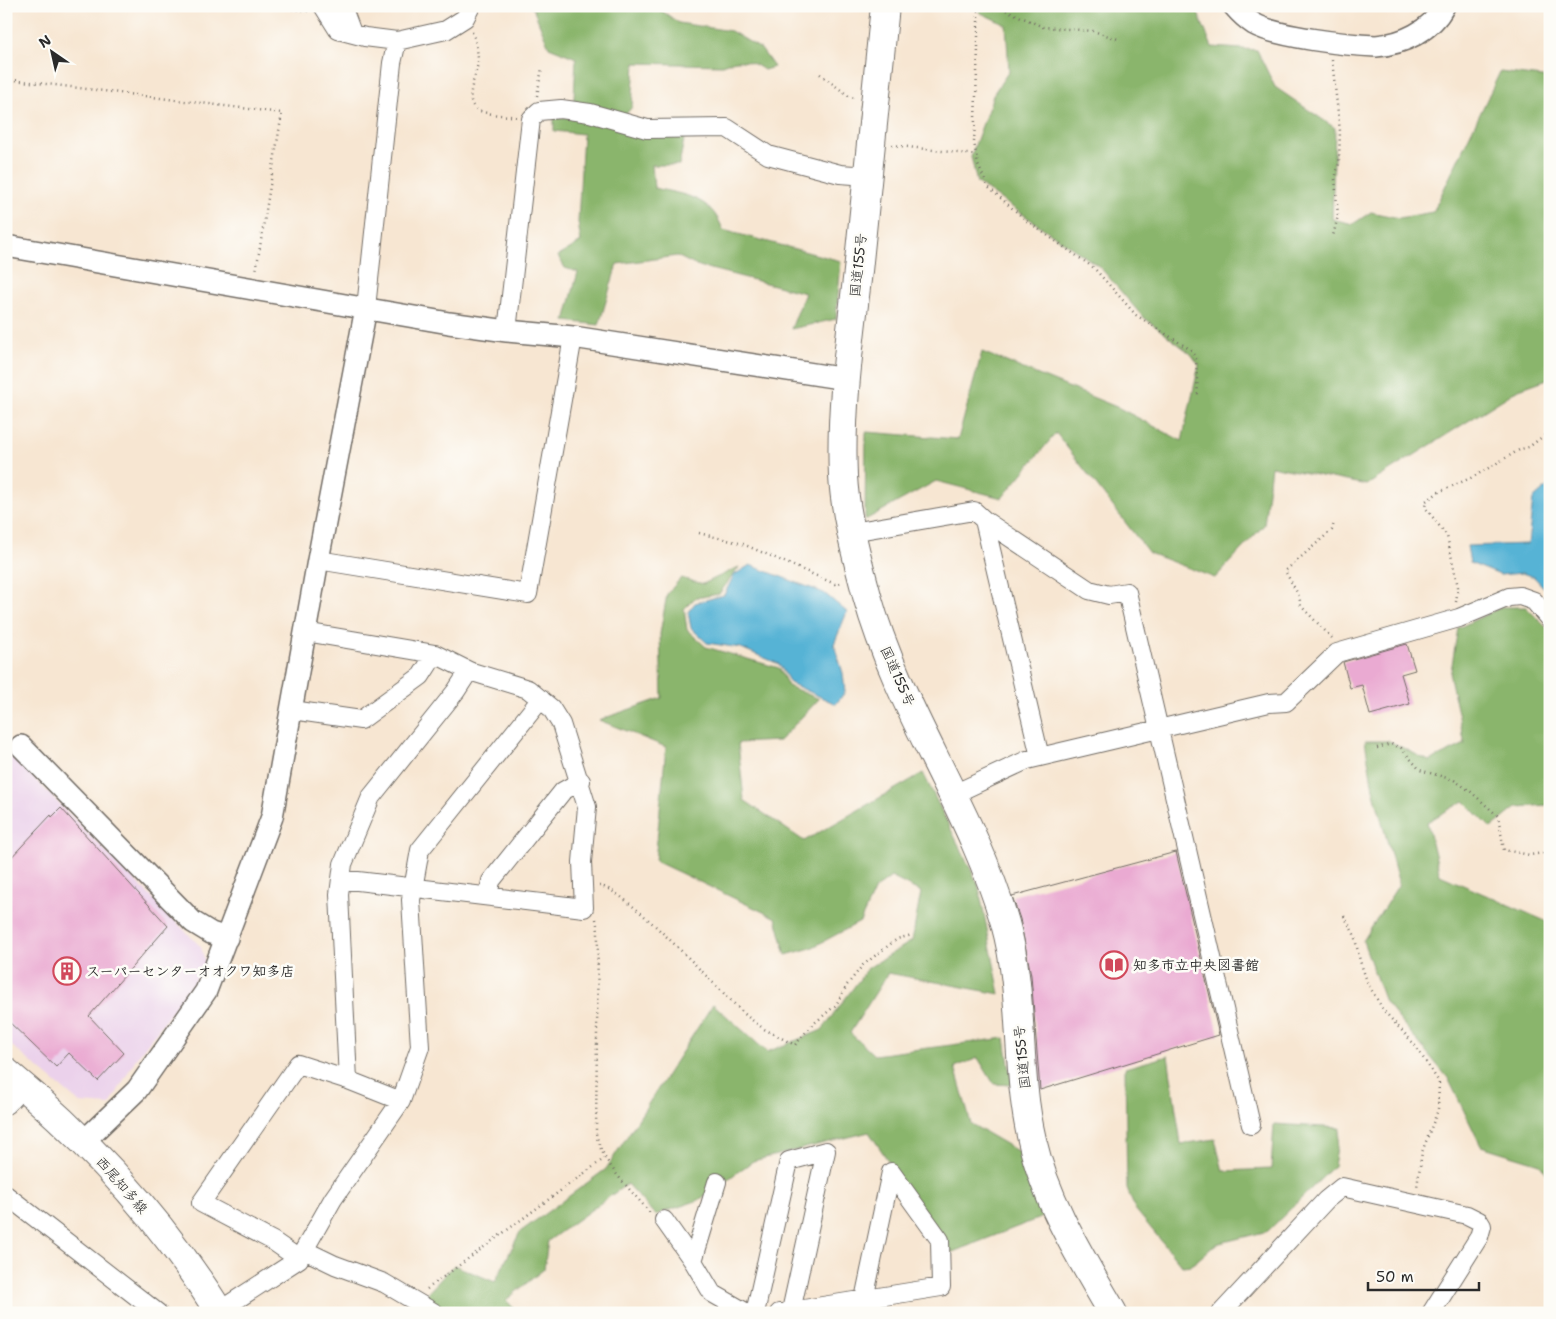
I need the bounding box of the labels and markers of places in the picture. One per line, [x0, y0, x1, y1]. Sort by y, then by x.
library icon: 知多市立中央図書館 [1099, 950, 1129, 980]
building icon: スーパーセンターオオクワ知多店 [52, 956, 82, 986]
place label: 知多市立中央図書館 [1133, 956, 1259, 974]
place label: スーパーセンターオオクワ知多店 [86, 962, 295, 980]

